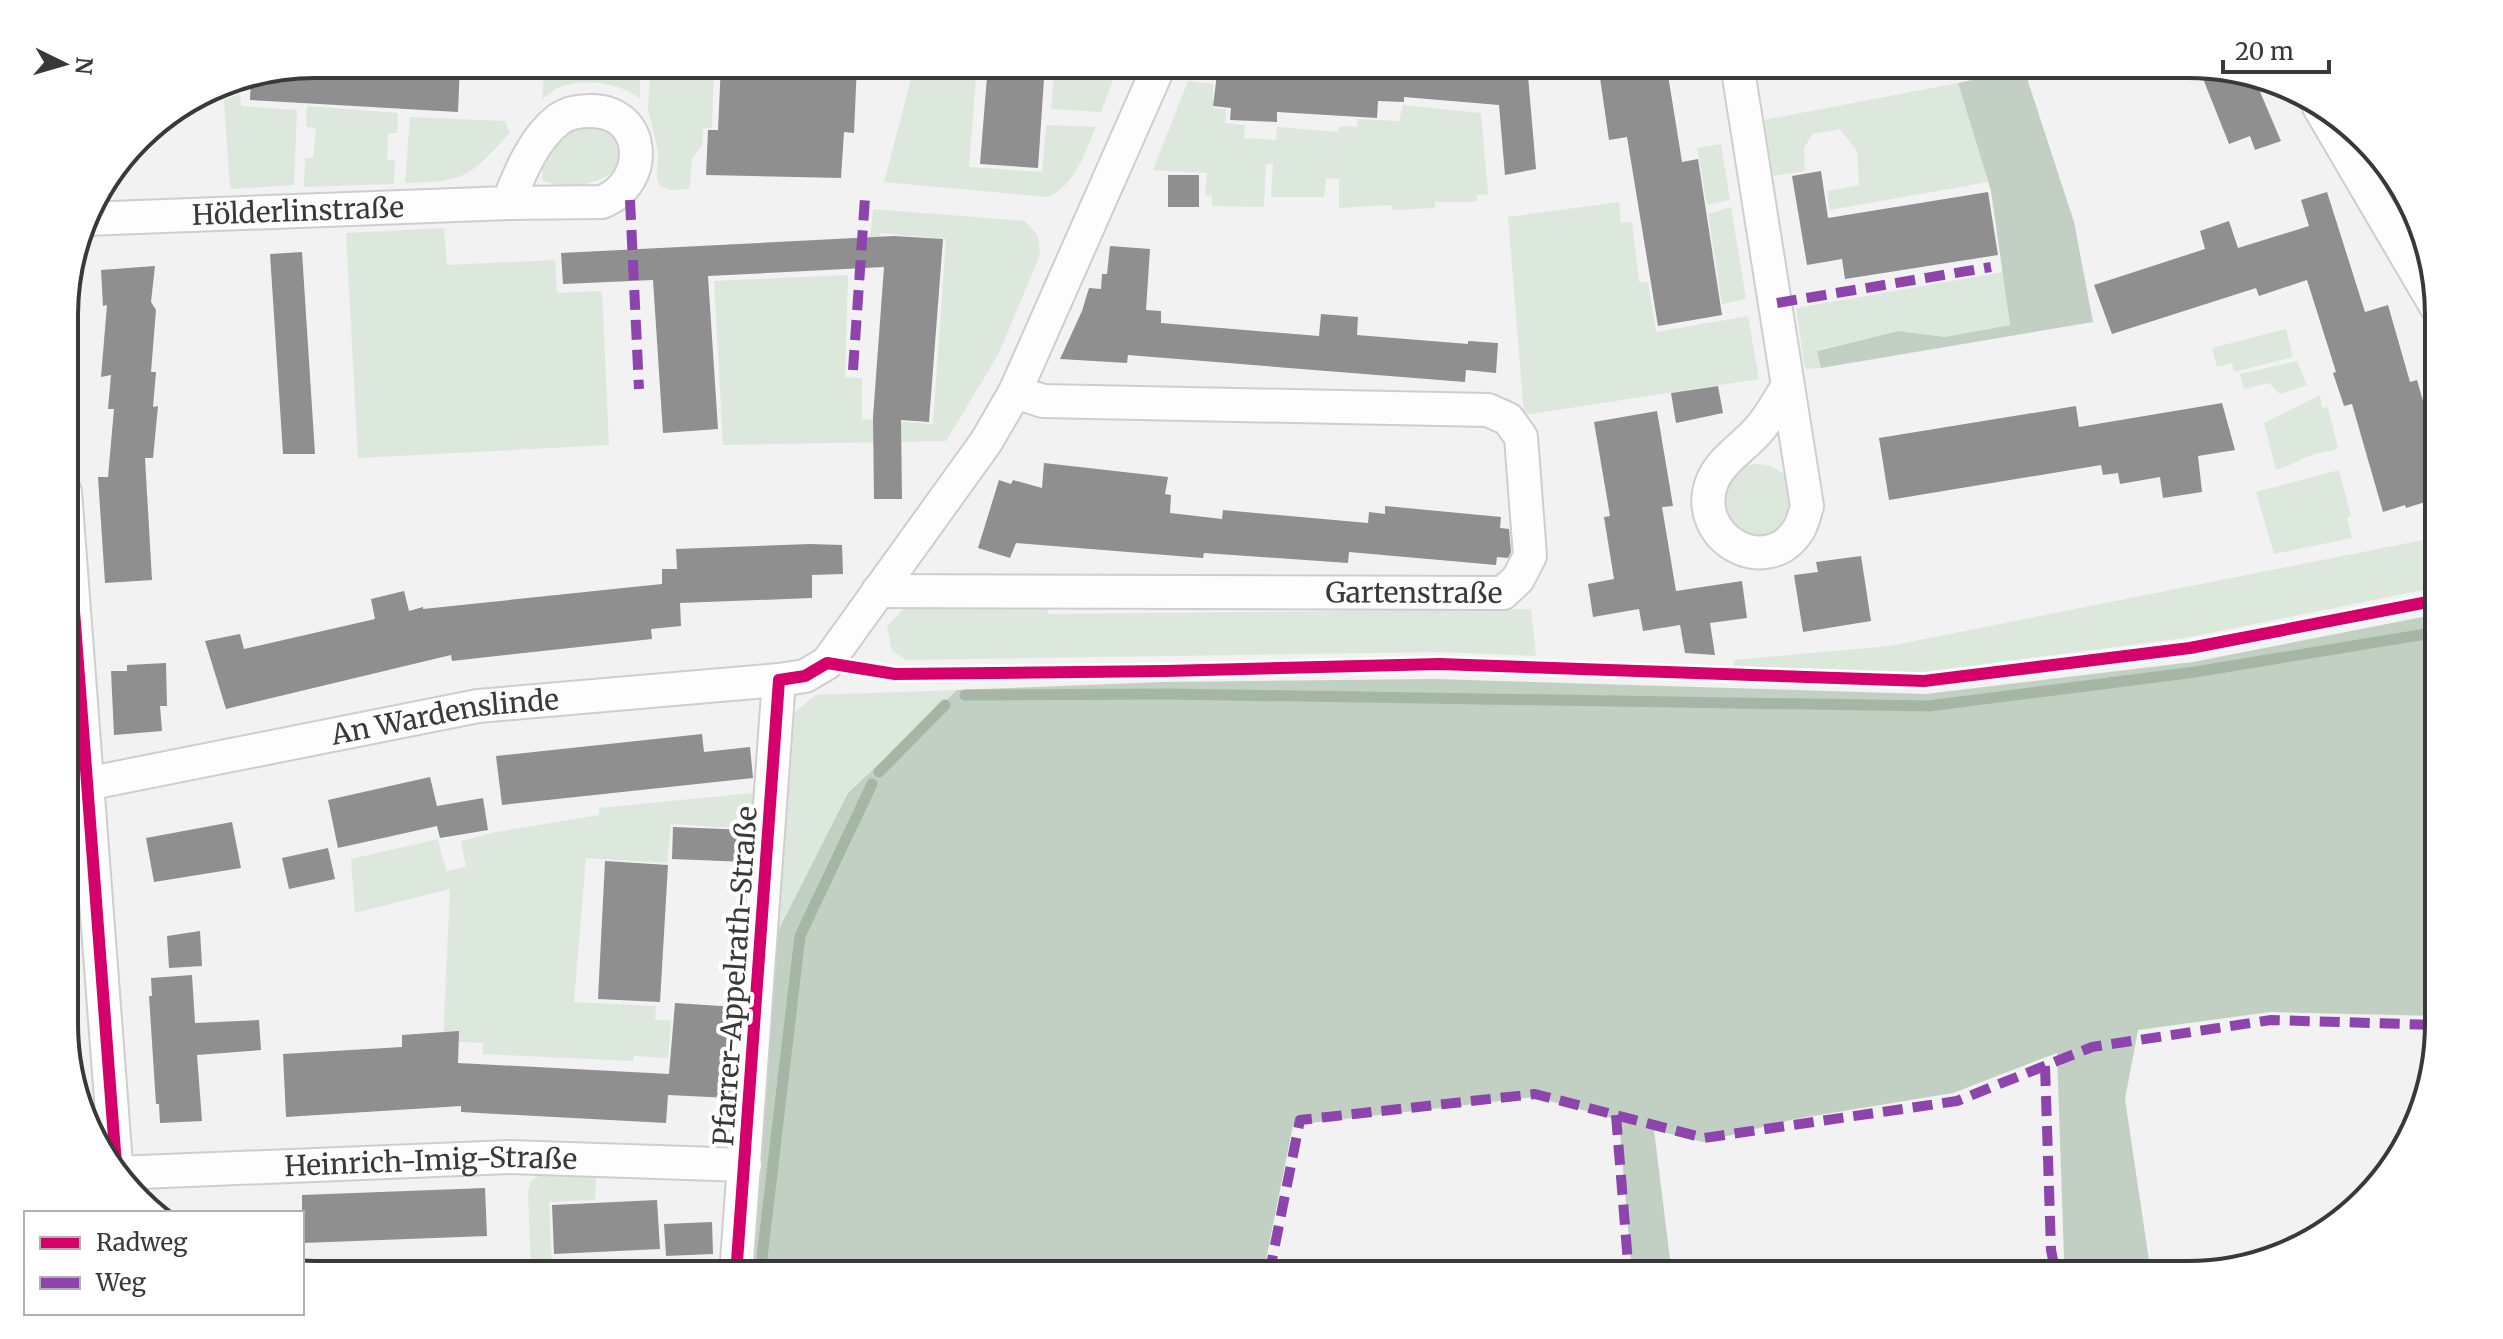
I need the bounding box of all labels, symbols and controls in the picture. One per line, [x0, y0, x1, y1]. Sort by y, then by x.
north arrow [24, 24, 104, 104]
scale bar [2223, 24, 2329, 74]
text: 20 m [2235, 36, 2294, 67]
text: N [69, 56, 99, 76]
street label: Hölderlinstraße [191, 189, 405, 233]
street label: Gartenstraße [1325, 574, 1503, 611]
street label: An Wardenslinde [327, 681, 560, 753]
street label: Pfarrer-Appelrath-Straße [705, 805, 765, 1147]
street label: Heinrich-Imig-Straße [284, 1139, 578, 1184]
legend [24, 1211, 304, 1315]
text: Radweg [96, 1227, 188, 1258]
text: Weg [95, 1267, 146, 1298]

